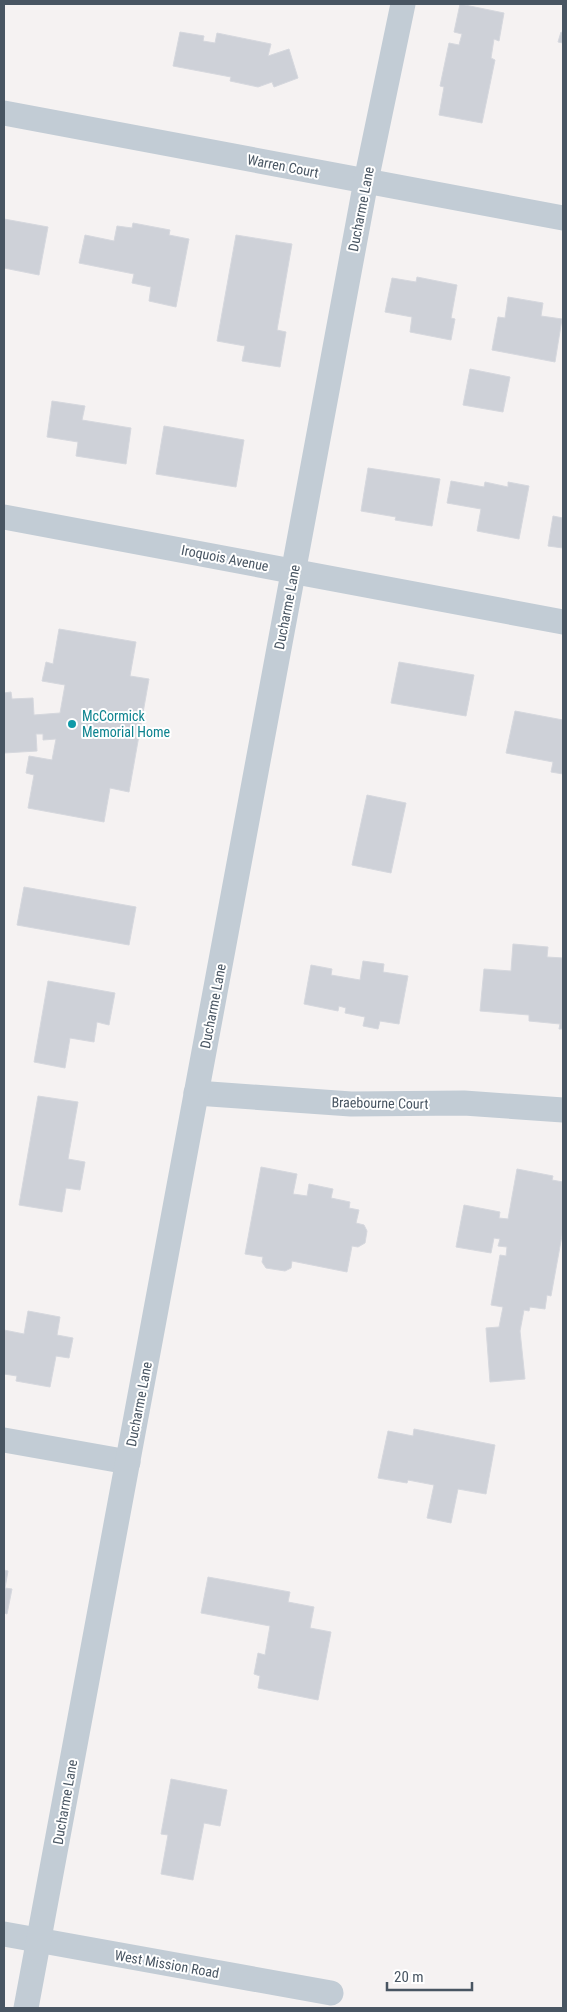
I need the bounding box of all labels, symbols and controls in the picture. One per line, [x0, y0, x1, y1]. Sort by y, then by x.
street label: Warren Court [246, 151, 320, 181]
street label: Ducharme Lane [345, 165, 377, 253]
street label: Iroquois Avenue [180, 542, 270, 574]
street label: Ducharme Lane [271, 563, 303, 651]
place label: McCormick Memorial Home [82, 708, 171, 740]
marker: McCormick Memorial Home [66, 718, 78, 730]
street label: Ducharme Lane [197, 962, 229, 1050]
street label: Braebourne Court [331, 1094, 429, 1112]
street label: Ducharme Lane [123, 1360, 155, 1448]
street label: Ducharme Lane [50, 1758, 80, 1846]
street label: West Mission Road [114, 1947, 220, 1981]
scale bar [387, 1960, 472, 1992]
text: 20 m [394, 1968, 424, 1986]

